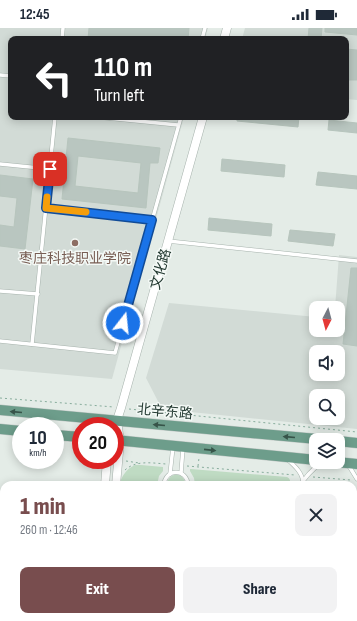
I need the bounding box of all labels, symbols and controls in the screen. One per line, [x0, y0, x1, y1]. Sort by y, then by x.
text: 12:45 [20, 5, 50, 24]
text: 110 m [94, 51, 152, 84]
icon: left [28, 52, 80, 104]
text: Turn left [94, 85, 145, 106]
pin [33, 152, 67, 186]
icon: arrive [39, 158, 61, 180]
marker: 枣庄科技职业学院 [70, 238, 80, 248]
street label: 文化路 [147, 247, 174, 292]
place label: 枣庄科技职业学院 [19, 250, 131, 267]
north arrow [309, 301, 345, 337]
map controls [309, 301, 345, 469]
position arrow [102, 302, 144, 344]
button: sound [309, 345, 345, 381]
button: search [309, 389, 345, 425]
street label: 北辛东路 [136, 401, 194, 422]
one-way arrow [10, 408, 22, 415]
speed limit sign: 20 [72, 417, 124, 469]
one-way arrow [153, 421, 165, 428]
text: 10 [29, 426, 47, 450]
one-way arrow [283, 433, 295, 440]
button: layers [309, 433, 345, 469]
one-way arrow [203, 446, 216, 453]
text: km/h [29, 447, 47, 459]
text: 1 min [20, 492, 66, 521]
button: close [295, 494, 337, 536]
text: 260 m · 12:46 [20, 522, 78, 538]
button: Exit [20, 567, 175, 613]
button: Share [183, 567, 337, 613]

